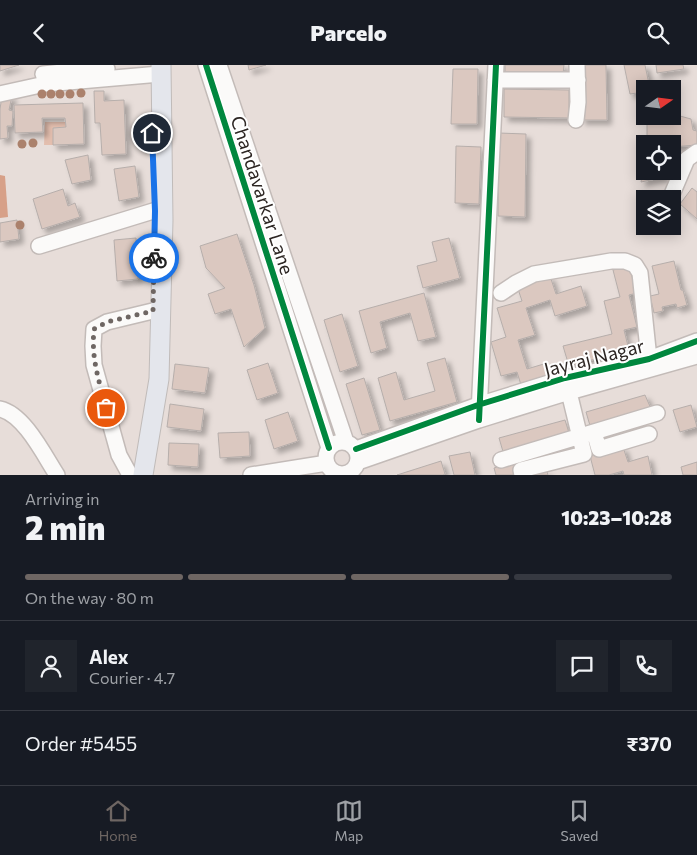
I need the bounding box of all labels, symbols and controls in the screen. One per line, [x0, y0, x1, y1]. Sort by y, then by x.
icon: back [25, 19, 53, 47]
text: Parcelo [310, 19, 387, 46]
icon: search [644, 19, 672, 47]
north arrow [636, 80, 681, 125]
map controls [636, 80, 681, 235]
pin [131, 112, 173, 154]
street label: Chandavarkar Lane [226, 113, 300, 277]
icon: home [138, 119, 166, 147]
button: locate [636, 135, 681, 180]
button: layers [636, 190, 681, 235]
courier [129, 233, 179, 283]
icon: bike [140, 244, 168, 272]
street label: Jayraj Nagar [541, 333, 647, 381]
pin [85, 387, 127, 429]
icon: bag [92, 394, 120, 422]
text: Arriving in [25, 489, 99, 508]
text: 10:23–10:28 [561, 506, 672, 529]
text: 2 min [25, 507, 105, 547]
text: On the way · 80 m [25, 588, 154, 607]
button: person [25, 640, 77, 692]
button: chat [556, 640, 608, 692]
button: phone [620, 640, 672, 692]
text: Alex [89, 645, 129, 668]
text: Courier · 4.7 [89, 668, 175, 687]
text: Order #5455 [25, 732, 137, 755]
text: ₹370 [626, 732, 672, 755]
tab: Home [99, 797, 137, 844]
tab: Map [334, 797, 363, 844]
tab: Saved [561, 797, 598, 844]

